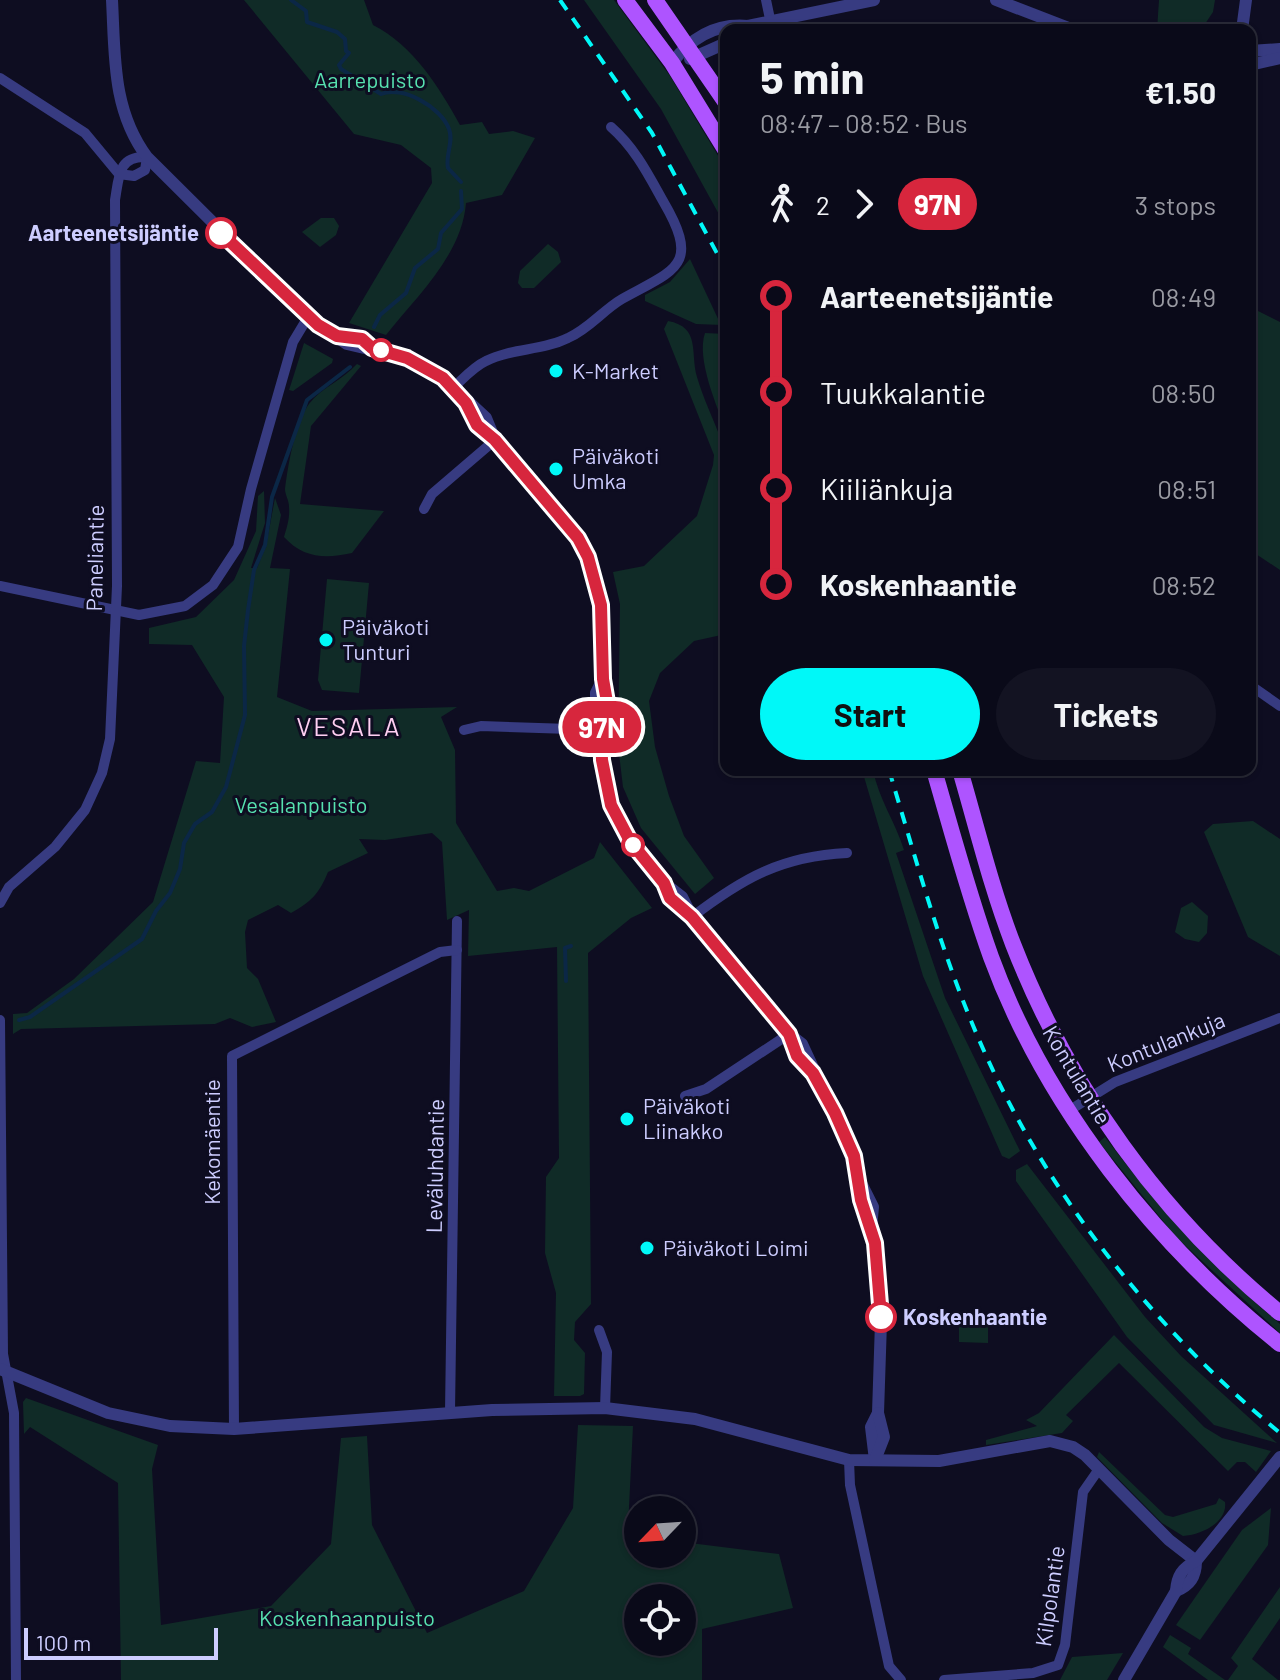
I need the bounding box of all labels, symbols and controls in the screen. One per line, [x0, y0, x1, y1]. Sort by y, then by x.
text: 5 min [760, 50, 865, 103]
park label: Aarrepuisto [314, 66, 426, 92]
text: €1.50 [1145, 74, 1216, 110]
text: 08:47 – 08:52 · Bus [760, 107, 968, 138]
icon: walk [760, 182, 804, 226]
icon: forward [842, 182, 886, 226]
text: 97N [914, 187, 961, 221]
text: 2 [816, 189, 830, 220]
text: 3 stops [1135, 189, 1216, 220]
marker: Aarteenetsijäntie [206, 218, 236, 248]
place label: Aarteenetsijäntie [28, 219, 199, 245]
text: Aarteenetsijäntie [820, 278, 1053, 314]
text: 08:49 [1151, 281, 1216, 312]
unlabelled marker [370, 339, 392, 361]
place label: K-Market [572, 357, 659, 383]
marker: K-Market [547, 362, 565, 380]
text: Tuukkalantie [820, 374, 986, 410]
text: 08:50 [1151, 377, 1216, 408]
place label: Päiväkoti Umka [572, 442, 659, 493]
marker: Päiväkoti Umka [547, 460, 565, 478]
text: Kiiliänkuja [820, 470, 953, 506]
text: 08:51 [1157, 473, 1216, 504]
street label: Paneliantie [80, 504, 108, 612]
text: Koskenhaantie [820, 566, 1017, 602]
text: 08:52 [1152, 569, 1216, 600]
place label: Päiväkoti Tunturi [342, 613, 429, 664]
marker: Päiväkoti Tunturi [317, 631, 335, 649]
button: Start [760, 668, 980, 760]
button: Tickets [996, 668, 1216, 760]
line badge: 97N [556, 701, 648, 753]
district label: VESALA [296, 710, 402, 741]
text: 97N [578, 710, 626, 744]
park label: Vesalanpuisto [234, 791, 368, 817]
unlabelled marker [622, 834, 644, 856]
street label: Kontulankuja [1103, 1006, 1228, 1076]
street label: Kontulantie [1038, 1021, 1117, 1128]
street label: Kekomäentie [198, 1079, 224, 1205]
place label: Päiväkoti Liinakko [643, 1092, 730, 1143]
street label: Leväluhdantie [420, 1099, 448, 1233]
marker: Päiväkoti Liinakko [618, 1110, 636, 1128]
place label: Päiväkoti Loimi [663, 1234, 809, 1260]
marker: Päiväkoti Loimi [638, 1239, 656, 1257]
marker: Koskenhaantie [866, 1302, 896, 1332]
place label: Koskenhaantie [903, 1303, 1047, 1329]
north arrow [624, 1496, 696, 1568]
map controls [624, 1496, 696, 1656]
street label: Kilpolantie [1029, 1544, 1069, 1648]
button: locate [624, 1584, 696, 1656]
park label: Koskenhaanpuisto [259, 1604, 435, 1630]
scale bar [24, 1624, 218, 1660]
text: 100 m [36, 1629, 91, 1655]

